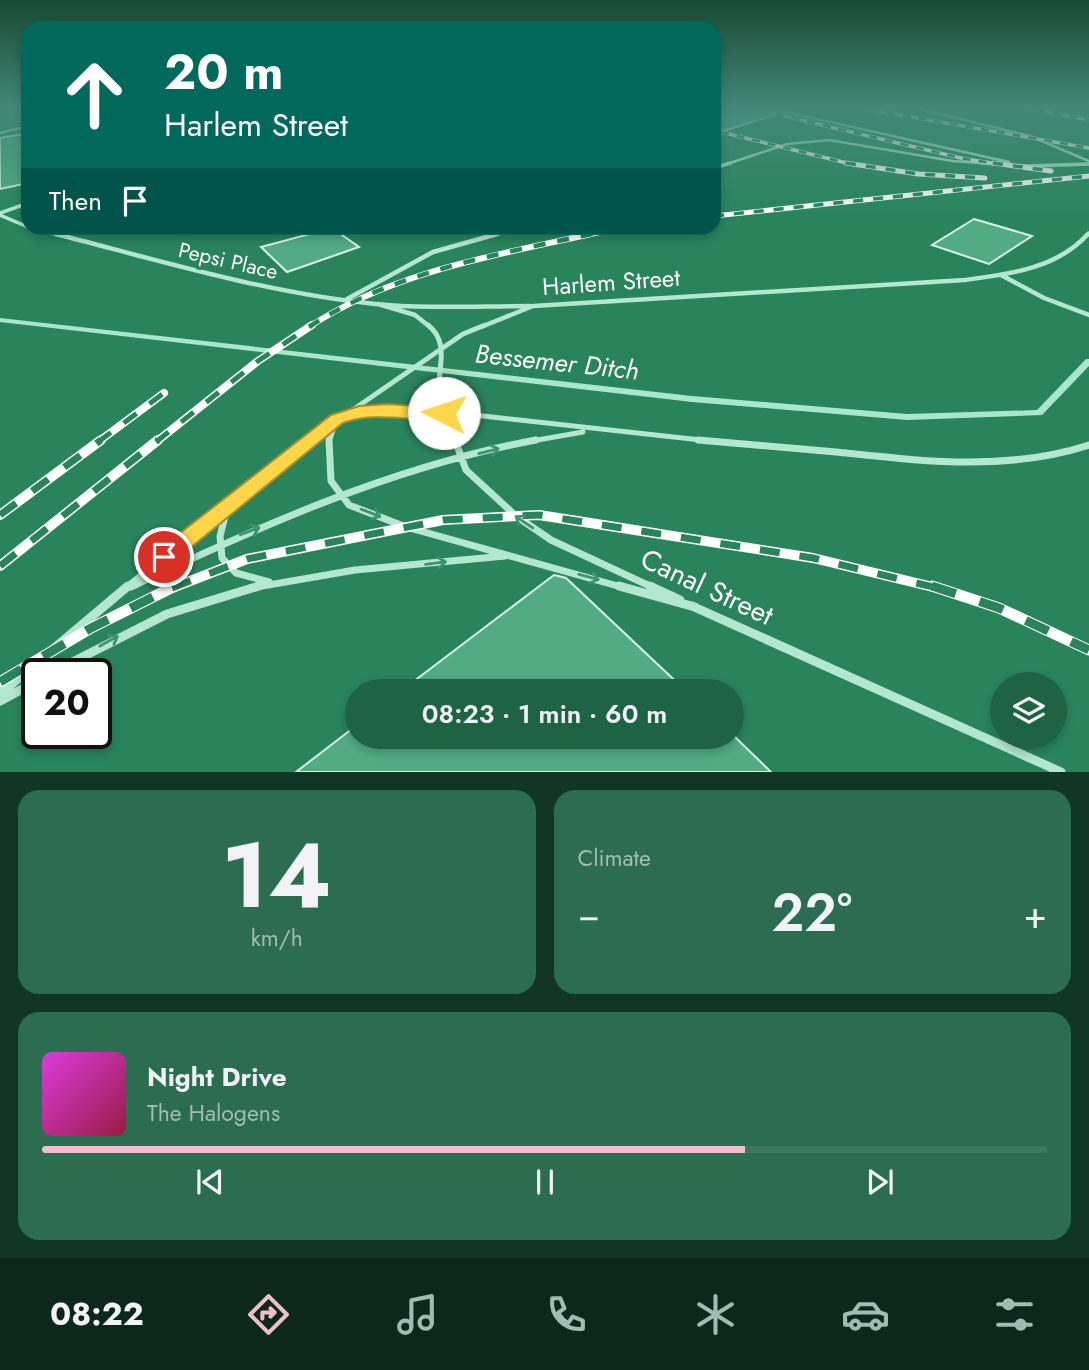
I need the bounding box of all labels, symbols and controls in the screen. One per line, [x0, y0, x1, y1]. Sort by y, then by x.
text: 20 m [164, 37, 283, 107]
icon: ahead [49, 49, 140, 140]
text: Harlem Street [164, 102, 348, 148]
text: Then [49, 182, 102, 220]
icon: arrive [116, 182, 154, 220]
street label: Pepsi Place [175, 235, 281, 287]
street label: Harlem Street [541, 260, 681, 304]
water label: Bessemer Ditch [473, 334, 641, 390]
position arrow [407, 376, 481, 450]
one-way arrow [477, 444, 499, 457]
one-way arrow [360, 508, 381, 521]
one-way arrow [515, 515, 534, 529]
one-way arrow [239, 524, 260, 537]
pin [134, 527, 194, 587]
icon: arrive [145, 538, 183, 576]
street label: Canal Street [634, 538, 780, 636]
one-way arrow [424, 556, 447, 569]
one-way arrow [578, 572, 600, 585]
one-way arrow [98, 634, 119, 647]
speed limit sign: 20 [21, 658, 112, 749]
map controls [990, 672, 1067, 749]
button: layers [990, 672, 1067, 749]
text: 08:23 · 1 min · 60 m [422, 695, 667, 733]
text: 14 [222, 810, 332, 941]
text: Climate [578, 841, 651, 875]
text: 22° [771, 875, 852, 951]
text: − [578, 887, 600, 942]
text: + [1024, 887, 1047, 942]
text: km/h [251, 921, 303, 955]
text: Night Drive [147, 1058, 287, 1096]
text: The Halogens [147, 1096, 280, 1130]
icon: previous [191, 1163, 229, 1201]
icon: pause [526, 1163, 564, 1201]
icon: next [861, 1163, 899, 1201]
icon: directions [244, 1290, 293, 1339]
icon: music [393, 1290, 442, 1339]
icon: phone [542, 1290, 591, 1339]
icon: climate [691, 1290, 740, 1339]
icon: car [841, 1290, 890, 1339]
icon: filters [990, 1290, 1039, 1339]
text: 08:22 [50, 1291, 144, 1337]

